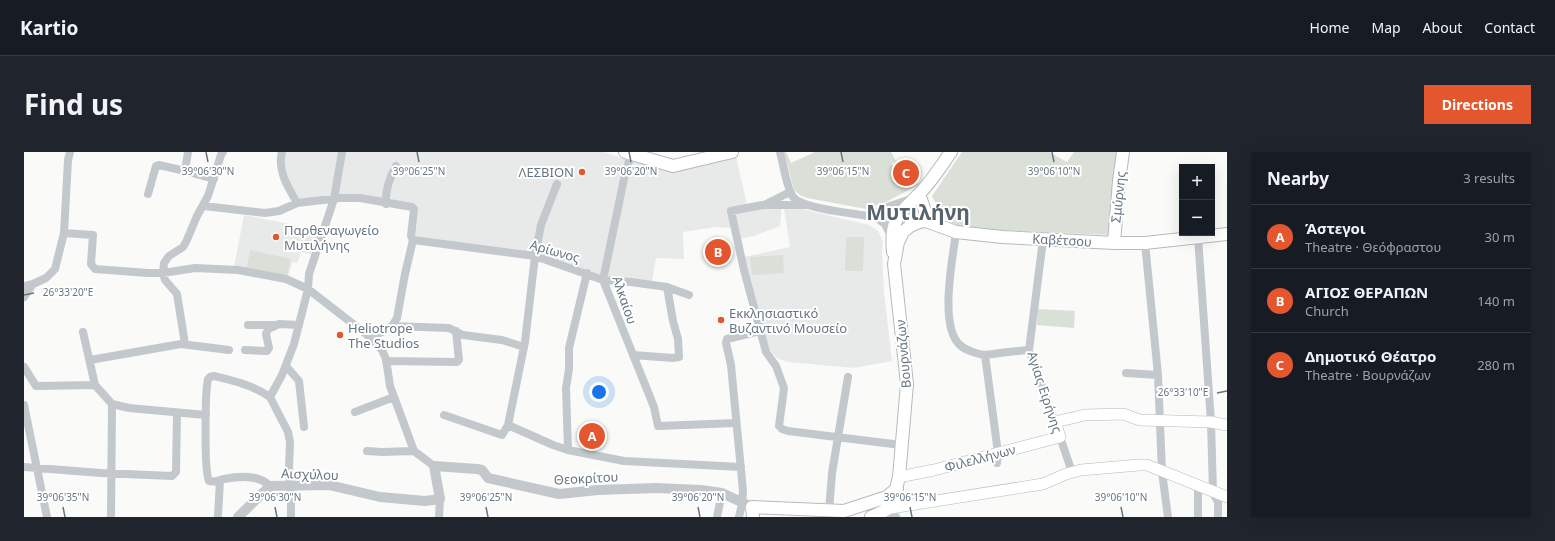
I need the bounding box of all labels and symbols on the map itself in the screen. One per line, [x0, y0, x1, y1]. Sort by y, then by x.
pin: C [893, 158, 919, 188]
place label: ΛΕΣΒΙΟΝ [519, 163, 574, 181]
text: 39°06'30"N [182, 164, 234, 178]
text: 39°06'25"N [393, 164, 445, 178]
text: 39°06'20"N [605, 164, 657, 178]
text: 39°06'15"N [817, 164, 869, 178]
text: 39°06'10"N [1028, 164, 1080, 178]
marker: ΛΕΣΒΙΟΝ [577, 167, 587, 177]
street label: Σμύρνης [1106, 170, 1130, 224]
district label: Μυτιλήνη [866, 198, 970, 226]
place label: Παρθεναγωγείο Μυτιλήνης [284, 221, 379, 254]
street label: Καβέτσου [1032, 229, 1092, 251]
marker: Παρθεναγωγείο Μυτιλήνης [271, 232, 281, 242]
street label: Αρίωνος [528, 235, 582, 267]
pin: B [705, 237, 731, 267]
street label: Αλκαίου [608, 274, 642, 326]
text: 26°33'20"E [43, 285, 93, 299]
place label: Εκκλησιαστικό Βυζαντινό Μουσείο [729, 304, 847, 337]
marker: Εκκλησιαστικό Βυζαντινό Μουσείο [716, 315, 726, 325]
place label: Heliotrope The Studios [348, 319, 419, 352]
street label: Βουρνάζων [891, 319, 915, 389]
marker: Heliotrope The Studios [335, 330, 345, 340]
street label: Αγίας Ειρήνης [1023, 349, 1067, 435]
your location [589, 382, 609, 402]
text: 26°33'10"E [1158, 385, 1208, 399]
pin: A [579, 421, 605, 451]
street label: Φιλελλήνων [942, 440, 1018, 476]
street label: Αισχύλου [281, 464, 339, 484]
street label: Θεοκρίτου [553, 467, 619, 489]
text: 39°06'35"N [37, 490, 89, 504]
text: 39°06'30"N [249, 490, 301, 504]
text: 39°06'25"N [460, 490, 512, 504]
text: 39°06'20"N [672, 490, 724, 504]
text: 39°06'15"N [884, 490, 936, 504]
text: 39°06'10"N [1095, 490, 1147, 504]

